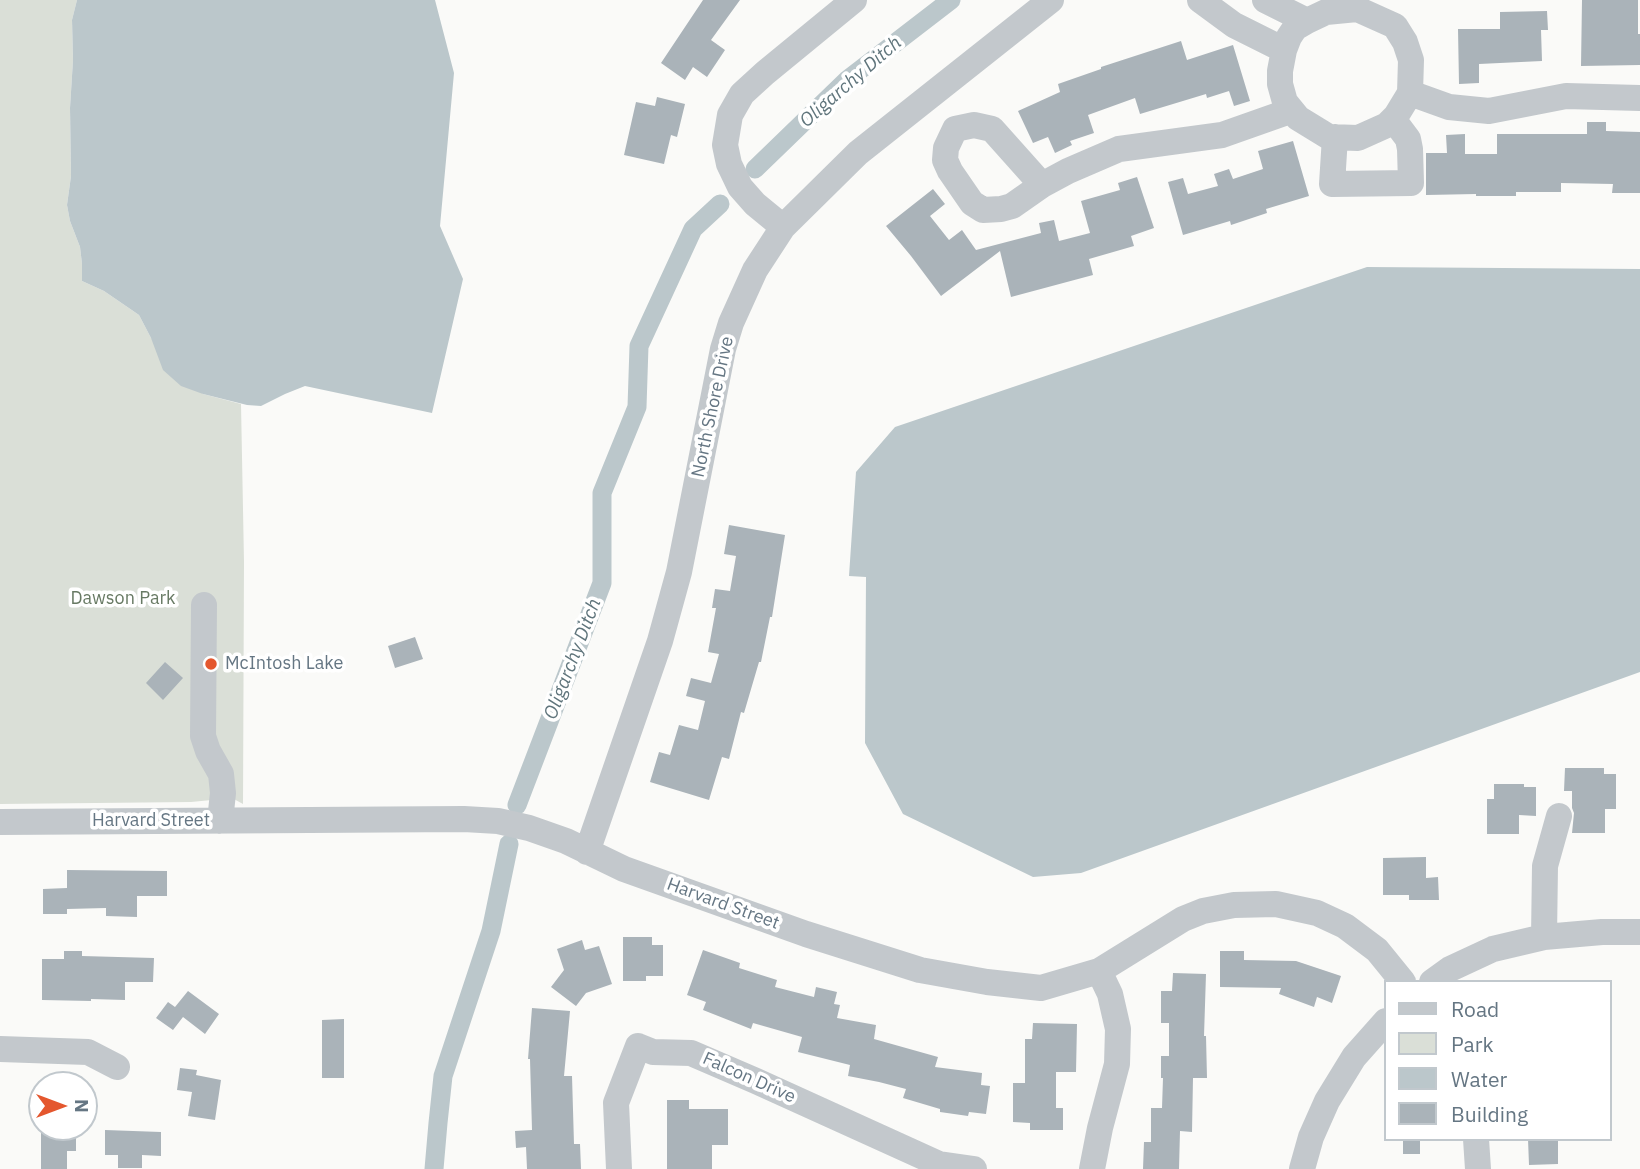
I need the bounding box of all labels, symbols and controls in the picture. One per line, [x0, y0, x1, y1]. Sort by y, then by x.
water label: Oligarchy Ditch [795, 32, 907, 132]
street label: North Shore Drive [688, 335, 738, 479]
park label: Dawson Park [70, 588, 176, 610]
water label: Oligarchy Ditch [540, 595, 606, 723]
place label: McIntosh Lake [225, 653, 343, 675]
marker: McIntosh Lake [203, 656, 219, 672]
street label: Harvard Street [92, 810, 210, 832]
street label: Harvard Street [664, 874, 782, 934]
legend [1384, 980, 1612, 1141]
text: Road [1451, 995, 1499, 1023]
text: Park [1451, 1030, 1494, 1058]
street label: Falcon Drive [699, 1048, 799, 1108]
text: Water [1451, 1065, 1507, 1093]
north arrow [28, 1071, 98, 1141]
text: N [70, 1099, 94, 1113]
text: Building [1451, 1100, 1528, 1128]

